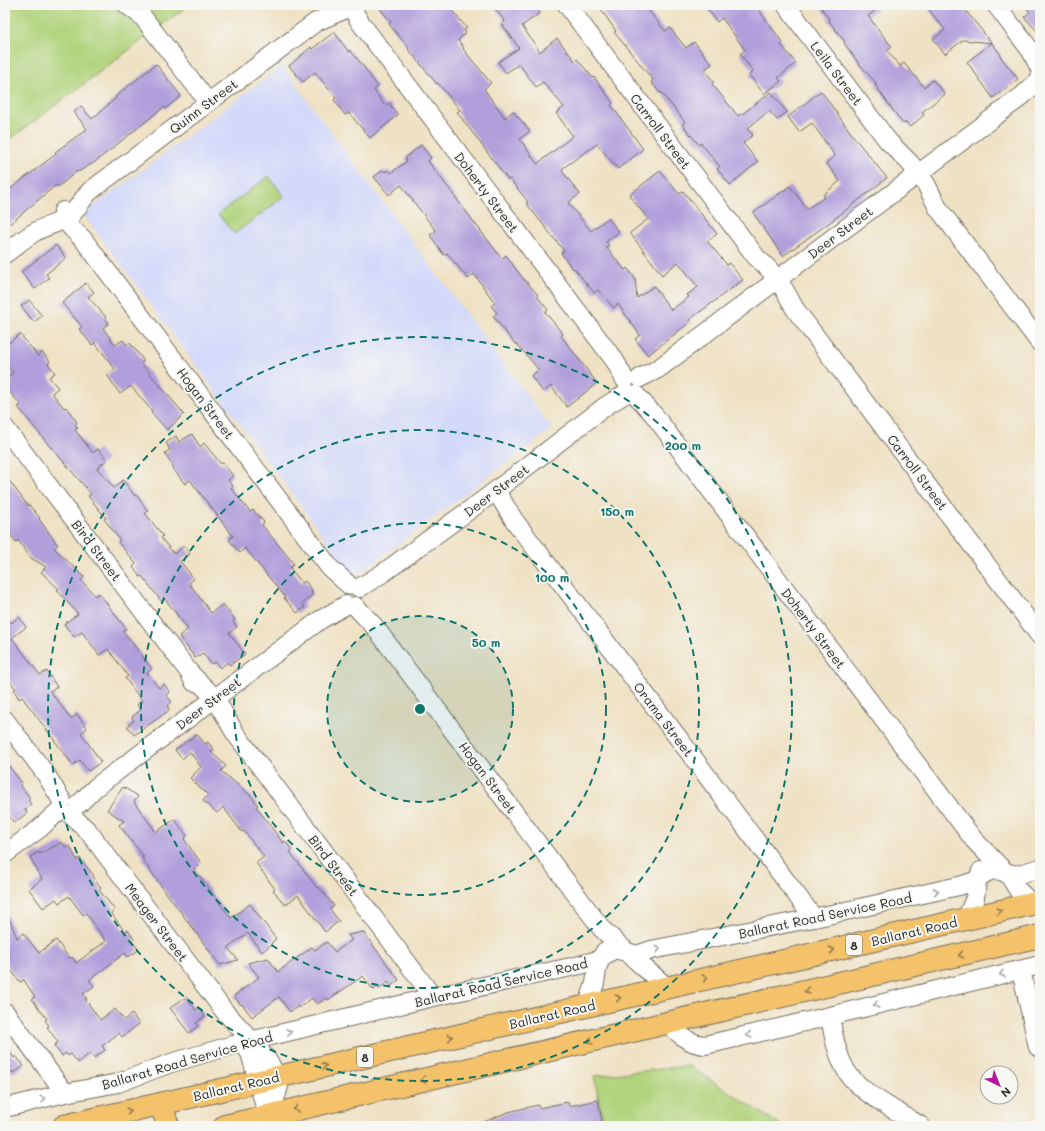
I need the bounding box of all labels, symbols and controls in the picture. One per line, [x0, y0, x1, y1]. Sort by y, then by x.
street label: Leila Street [807, 38, 867, 109]
street label: Quinn Street [165, 75, 241, 137]
street label: Carroll Street [627, 90, 695, 172]
street label: Doherty Street [451, 148, 523, 236]
street label: Deer Street [804, 202, 876, 262]
street label: Hogan Street [174, 364, 239, 442]
street label: Carroll Street [884, 431, 952, 513]
text: 200 m [665, 437, 701, 453]
street label: Deer Street [460, 460, 532, 520]
text: 150 m [600, 503, 634, 519]
street label: Bird Street [68, 516, 126, 584]
text: 100 m [535, 569, 569, 585]
street label: Doherty Street [778, 584, 850, 672]
text: 50 m [472, 634, 500, 650]
street label: Deer Street [172, 673, 244, 733]
street label: Orama Street [630, 678, 698, 760]
centre of rings [413, 702, 427, 716]
street label: Hogan Street [456, 738, 521, 816]
street label: Bird Street [305, 831, 363, 899]
street label: Meager Street [122, 879, 192, 965]
one-way arrow [933, 887, 939, 895]
street label: Ballarat Road Service Road [737, 889, 913, 941]
one-way arrow [996, 908, 1003, 916]
street label: Ballarat Road [870, 914, 958, 948]
road number: 8 [846, 935, 862, 955]
one-way arrow [655, 945, 661, 954]
one-way arrow [829, 946, 835, 954]
one-way arrow [958, 950, 964, 958]
street label: Ballarat Road Service Road [413, 954, 589, 1010]
one-way arrow [999, 970, 1005, 978]
one-way arrow [702, 975, 708, 983]
one-way arrow [804, 986, 810, 994]
one-way arrow [615, 995, 621, 1003]
street label: Ballarat Road [507, 996, 597, 1032]
one-way arrow [873, 1000, 880, 1009]
street label: Ballarat Road Service Road [100, 1028, 274, 1092]
one-way arrow [286, 1028, 293, 1036]
one-way arrow [746, 1030, 752, 1038]
one-way arrow [447, 1033, 454, 1041]
one-way arrow [587, 1037, 593, 1045]
road number: 8 [357, 1047, 373, 1067]
one-way arrow [321, 1063, 327, 1071]
north arrow [979, 1065, 1019, 1105]
street label: Ballarat Road [192, 1069, 280, 1103]
one-way arrow [419, 1075, 426, 1084]
text: N [998, 1084, 1014, 1101]
one-way arrow [40, 1095, 46, 1103]
one-way arrow [293, 1105, 299, 1113]
one-way arrow [126, 1108, 132, 1116]

